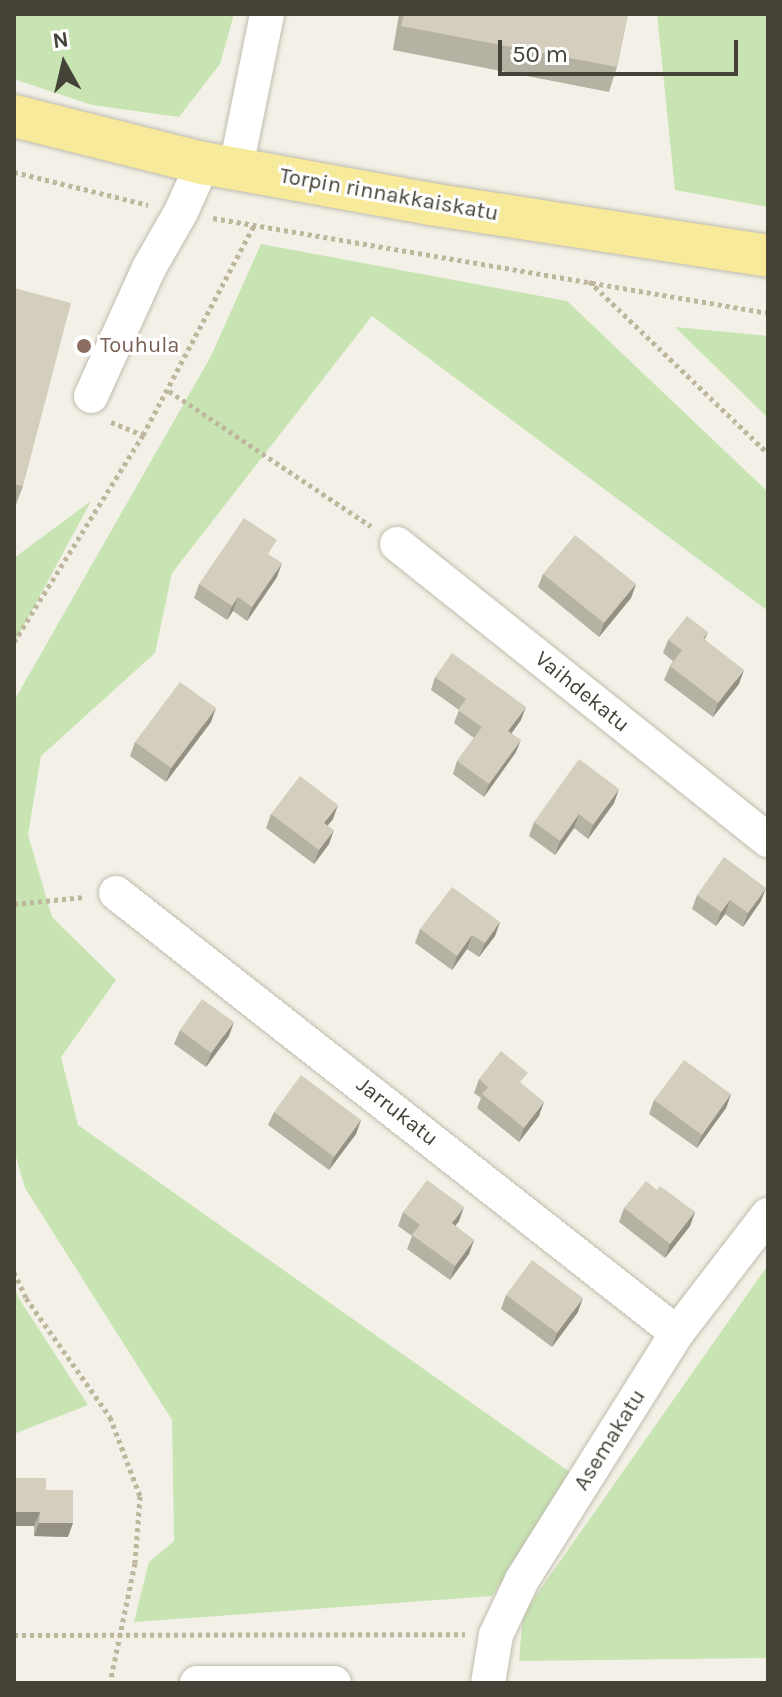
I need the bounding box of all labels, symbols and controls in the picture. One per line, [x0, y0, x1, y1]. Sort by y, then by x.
north arrow [24, 24, 104, 104]
scale bar [502, 24, 742, 74]
text: N [51, 26, 70, 54]
text: 50 m [512, 40, 568, 68]
street label: Torpin rinnakkaiskatu [278, 163, 500, 227]
place label: Touhula [100, 333, 179, 359]
marker: Touhula [75, 337, 93, 355]
street label: Vaihdekatu [529, 646, 635, 738]
street label: Jarrukatu [351, 1072, 443, 1152]
street label: Asemakatu [569, 1385, 651, 1495]

